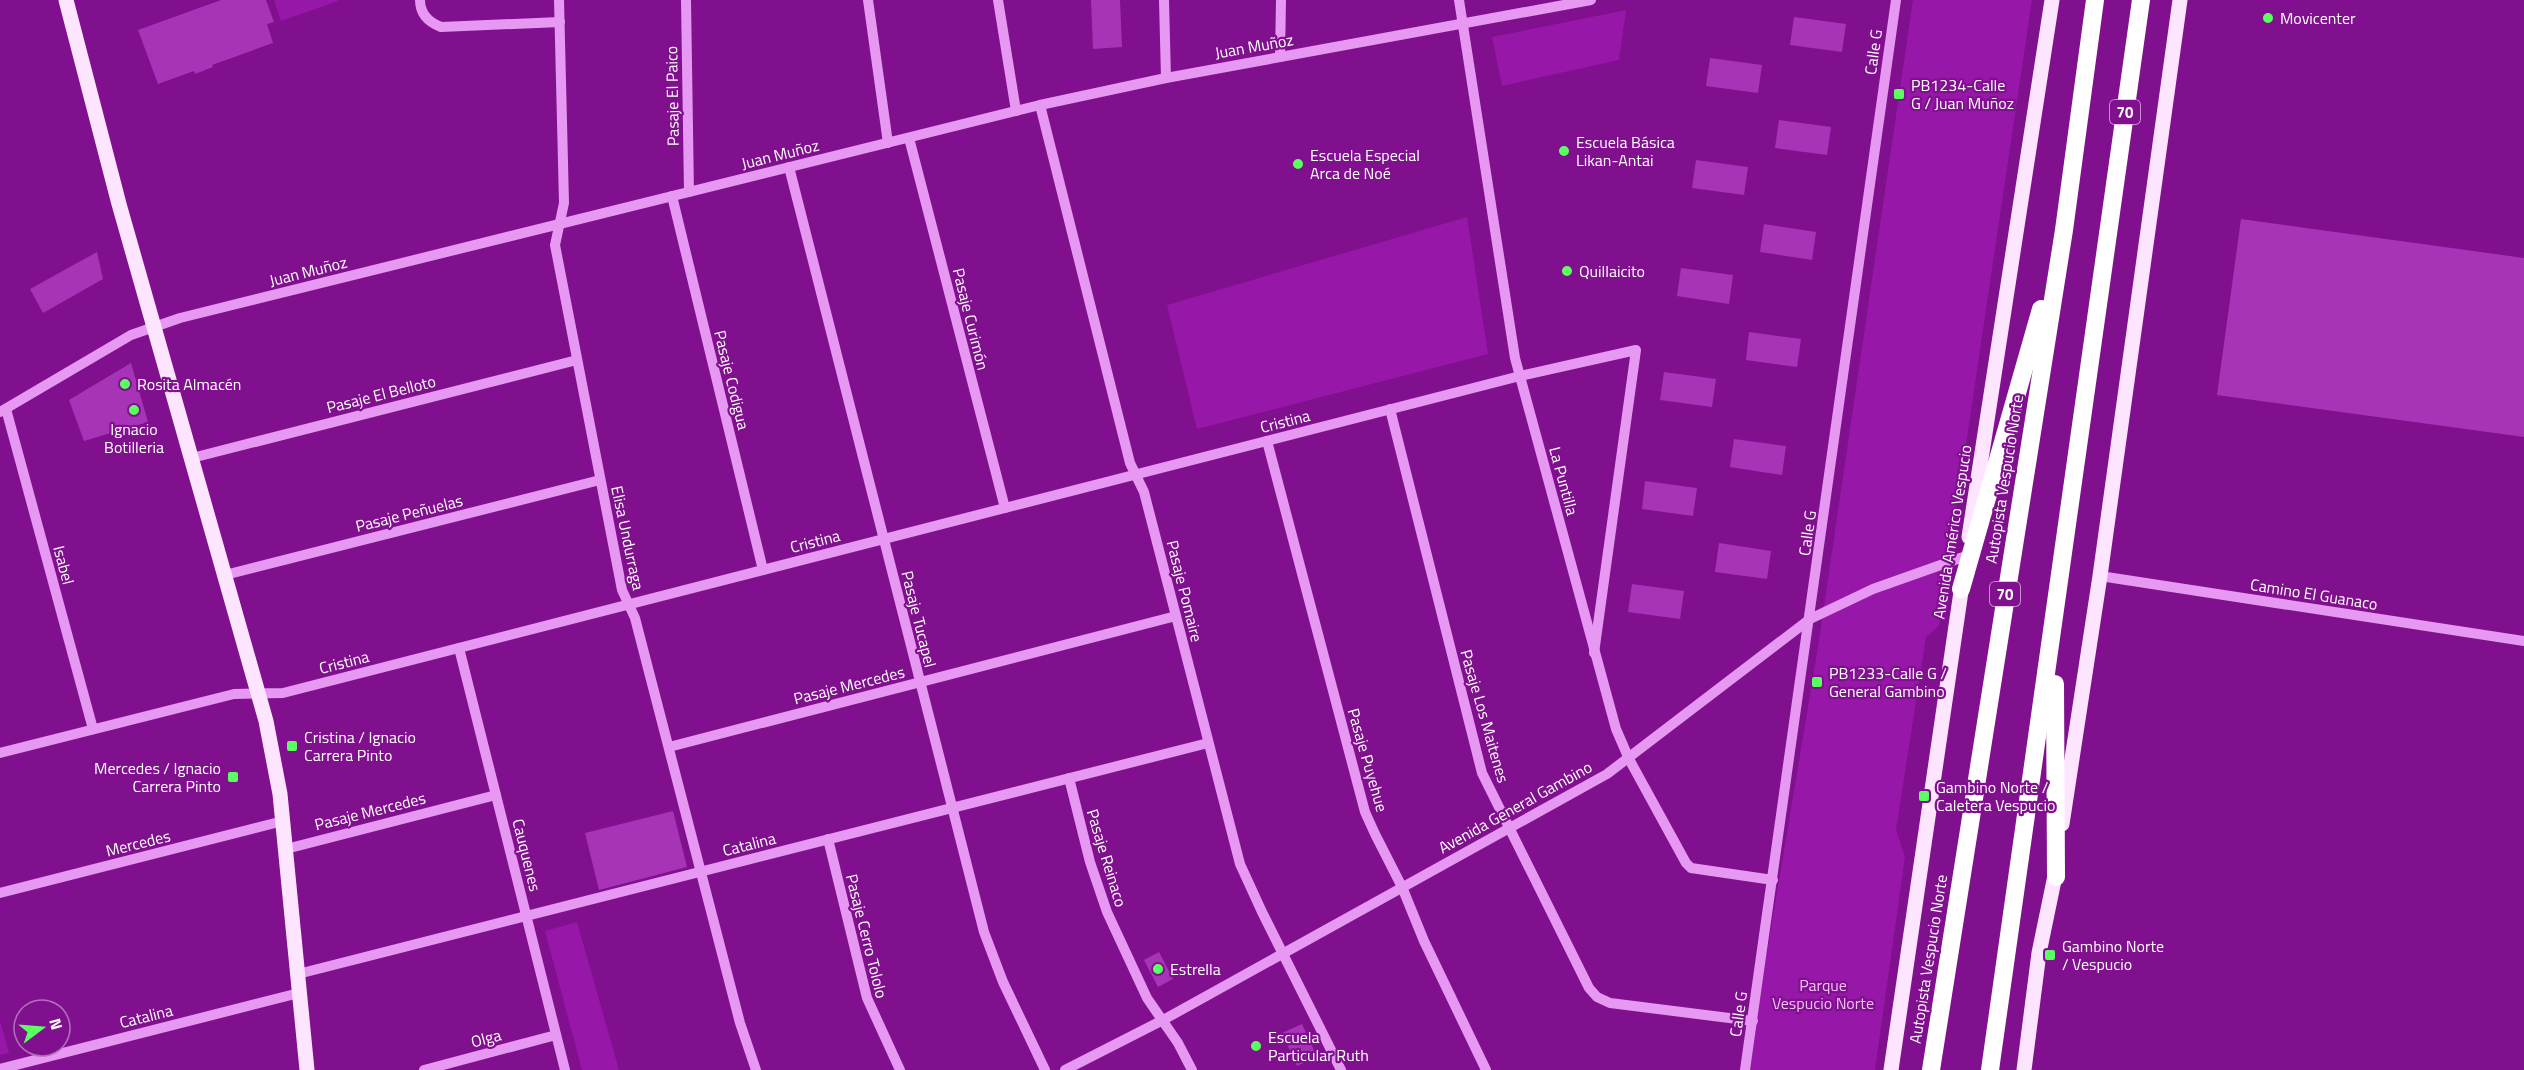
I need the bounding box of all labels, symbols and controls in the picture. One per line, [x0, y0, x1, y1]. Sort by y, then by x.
place label: Movicenter [2280, 6, 2356, 30]
marker: Movicenter [2261, 11, 2275, 25]
street label: Juan Muñoz [1213, 27, 1295, 65]
street label: Calle G [1858, 28, 1888, 76]
street label: Pasaje El Paico [659, 46, 685, 146]
place label: PB1234-Calle G / Juan Muñoz [1911, 73, 2014, 115]
marker: PB1234-Calle G / Juan Muñoz [1892, 87, 1906, 101]
road number: 70 [2110, 100, 2140, 124]
place label: Escuela Básica Likan-Antai [1576, 130, 1675, 172]
street label: Juan Muñoz [739, 133, 821, 175]
place label: Escuela Especial Arca de Noé [1310, 143, 1420, 185]
marker: Escuela Básica Likan-Antai [1557, 144, 1571, 158]
marker: Escuela Especial Arca de Noé [1291, 157, 1305, 171]
street label: Juan Muñoz [267, 250, 349, 292]
place label: Quillaicito [1579, 259, 1645, 283]
marker: Quillaicito [1560, 264, 1574, 278]
street label: Pasaje Curimón [947, 265, 995, 373]
street label: Pasaje Codigua [708, 328, 756, 432]
street label: Pasaje El Belloto [324, 369, 438, 419]
place label: Rosita Almacén [137, 372, 241, 396]
marker: Rosita Almacén [118, 377, 132, 391]
street label: Autopista Vespucio Norte [1979, 393, 2029, 565]
marker: Ignacio Botilleria [127, 403, 141, 417]
street label: Cristina [1257, 403, 1313, 439]
place label: Ignacio Botilleria [104, 417, 164, 459]
street label: Avenida Américo Vespucio [1926, 443, 1978, 621]
street label: La Puntilla [1543, 444, 1585, 518]
street label: Elisa Undurraga [605, 484, 651, 592]
street label: Pasaje Peñuelas [353, 488, 465, 538]
street label: Calle G [1792, 509, 1822, 557]
street label: Cristina [787, 523, 843, 559]
street label: Pasaje Pomaire [1161, 538, 1209, 644]
street label: Isabel [47, 543, 81, 587]
street label: Pasaje Tucapel [895, 568, 943, 670]
street label: Camino El Guanaco [2249, 572, 2379, 616]
road number: 70 [1990, 582, 2020, 606]
street label: Cristina [316, 644, 372, 680]
street label: Pasaje Los Maitenes [1454, 646, 1516, 786]
street label: Pasaje Mercedes [791, 660, 907, 710]
place label: PB1233-Calle G / General Gambino [1829, 661, 1947, 703]
marker: PB1233-Calle G / General Gambino [1810, 675, 1824, 689]
street label: Pasaje Puyehue [1342, 705, 1394, 815]
place label: Cristina / Ignacio Carrera Pinto [304, 725, 416, 767]
marker: Cristina / Ignacio Carrera Pinto [285, 739, 299, 753]
street label: Avenida General Gambino [1434, 755, 1596, 859]
place label: Mercedes / Ignacio Carrera Pinto [94, 756, 221, 798]
marker: Mercedes / Ignacio Carrera Pinto [226, 770, 240, 784]
place label: Gambino Norte / Caletera Vespucio [1936, 775, 2055, 817]
street label: Pasaje Mercedes [312, 786, 428, 836]
marker: Gambino Norte / Caletera Vespucio [1917, 789, 1931, 803]
street label: Pasaje Reinaco [1081, 806, 1133, 910]
street label: Cauquenes [506, 816, 548, 894]
street label: Mercedes [103, 823, 173, 863]
street label: Catalina [720, 826, 778, 862]
street label: Pasaje Cerro Tololo [840, 871, 894, 1001]
street label: Autopista Vespucio Norte [1903, 873, 1953, 1045]
place label: Gambino Norte / Vespucio [2062, 934, 2164, 976]
marker: Gambino Norte / Vespucio [2043, 948, 2057, 962]
place label: Estrella [1170, 957, 1221, 981]
marker: Estrella [1151, 962, 1165, 976]
park label: Parque Vespucio Norte [1772, 973, 1874, 1015]
street label: Calle G [1723, 990, 1753, 1038]
north arrow [12, 998, 72, 1058]
street label: Catalina [117, 998, 175, 1034]
text: N [43, 1015, 69, 1033]
street label: Olga [468, 1022, 504, 1054]
place label: Escuela Particular Ruth [1268, 1025, 1369, 1067]
marker: Escuela Particular Ruth [1249, 1039, 1263, 1053]

